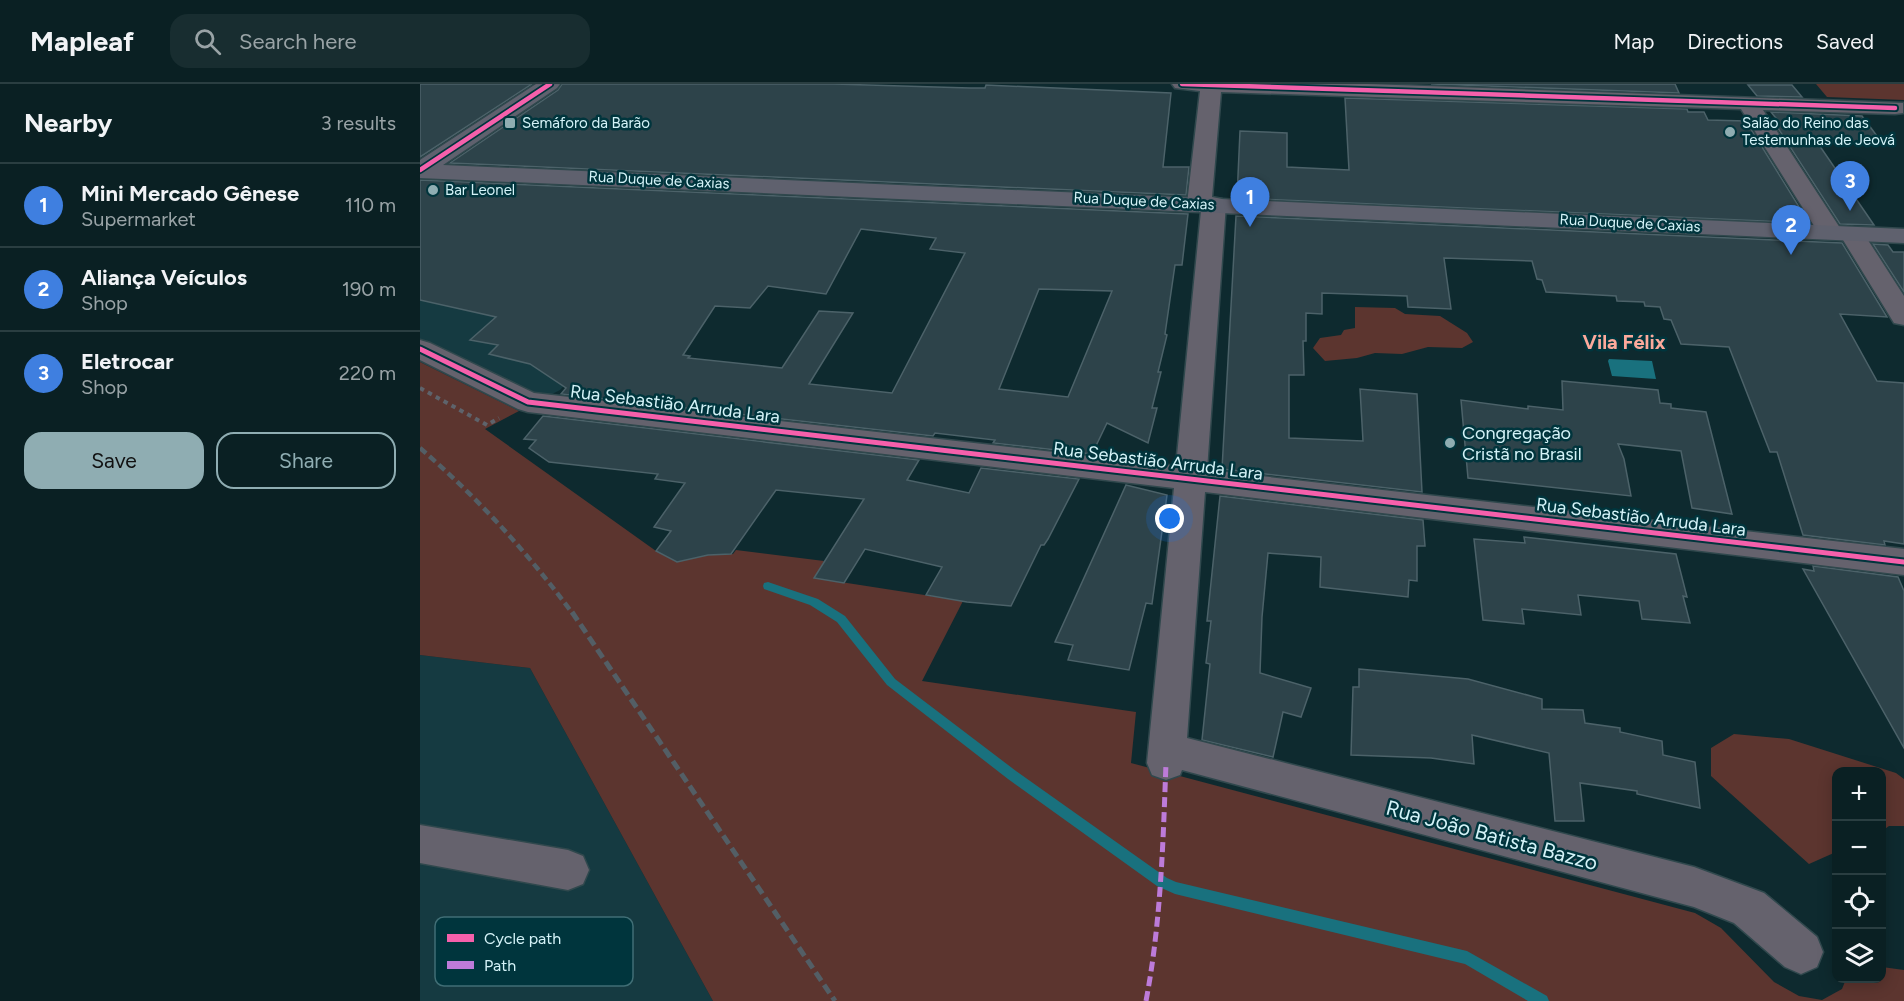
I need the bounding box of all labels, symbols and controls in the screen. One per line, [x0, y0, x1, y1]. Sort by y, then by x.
search box [170, 14, 590, 68]
text: Mapleaf [30, 24, 134, 58]
icon: search [191, 25, 224, 58]
text: Search here [239, 28, 357, 55]
text: Map [1613, 29, 1654, 54]
text: Directions [1687, 29, 1783, 54]
text: Saved [1816, 29, 1874, 54]
text: Nearby [24, 107, 112, 139]
text: 3 results [321, 111, 396, 135]
place label: Semáforo da Barão [522, 114, 650, 132]
place label: Salão do Reino das Testemunhas de Jeová [1742, 114, 1895, 149]
marker: Semáforo da Barão [503, 116, 517, 130]
marker: Salão do Reino das Testemunhas de Jeová [1723, 125, 1737, 139]
pin: 3 [1830, 162, 1870, 211]
street label: Rua Duque de Caxias [588, 167, 730, 193]
pin: 1 [1230, 178, 1270, 227]
text: Mini Mercado Gênese [81, 180, 299, 207]
place label: Bar Leonel [445, 181, 515, 199]
marker: Bar Leonel [426, 183, 440, 197]
street label: Rua Duque de Caxias [1073, 188, 1215, 214]
text: 1 [39, 193, 48, 217]
text: 110 m [345, 193, 396, 217]
pin: 2 [1772, 206, 1810, 255]
text: Supermarket [81, 207, 196, 231]
street label: Rua Duque de Caxias [1559, 210, 1701, 236]
text: Aliança Veículos [81, 264, 247, 291]
text: 2 [38, 277, 49, 301]
text: 190 m [342, 277, 396, 301]
text: Shop [81, 291, 128, 315]
district label: Vila Félix [1583, 330, 1666, 354]
text: Eletrocar [81, 348, 174, 375]
text: 3 [38, 361, 49, 385]
text: 220 m [339, 361, 396, 385]
text: Shop [81, 375, 128, 399]
street label: Rua Sebastião Arruda Lara [569, 380, 781, 428]
place label: Congregação Cristã no Brasil [1462, 422, 1582, 465]
button: Save [24, 432, 204, 489]
button: Share [216, 432, 396, 489]
marker: Congregação Cristã no Brasil [1443, 436, 1457, 450]
street label: Rua Sebastião Arruda Lara [1052, 437, 1264, 485]
street label: Rua Sebastião Arruda Lara [1535, 493, 1747, 541]
your location [1155, 504, 1184, 533]
map controls [1832, 767, 1886, 983]
button: + [1832, 767, 1886, 821]
street label: Rua João Batista Bazzo [1383, 795, 1601, 875]
button: − [1832, 821, 1886, 875]
button: locate [1832, 875, 1886, 929]
legend [435, 917, 633, 986]
text: Cycle path [484, 929, 561, 948]
button: layers [1832, 929, 1886, 983]
text: Path [484, 956, 516, 975]

